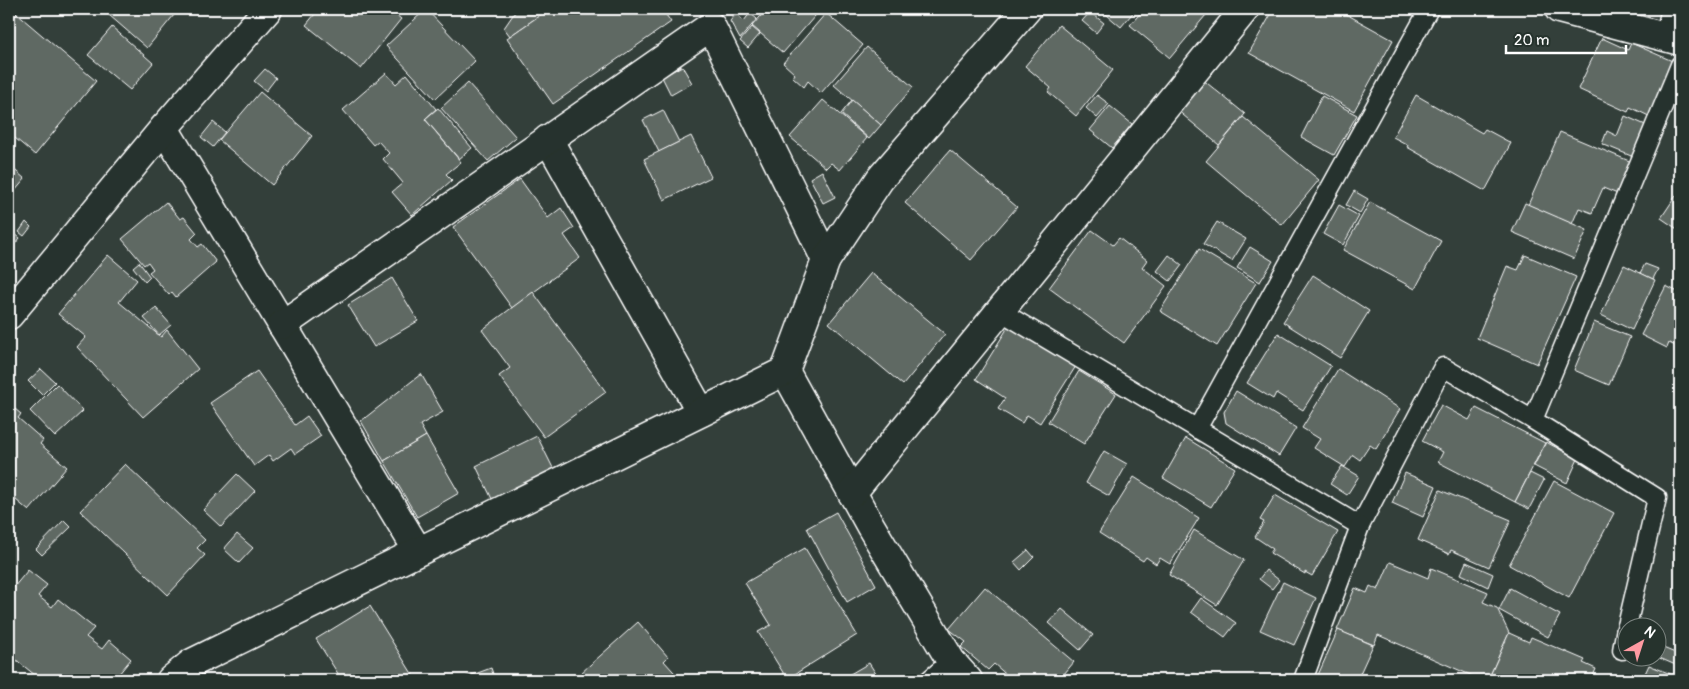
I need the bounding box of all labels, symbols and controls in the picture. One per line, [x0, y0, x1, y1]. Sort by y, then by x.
scale bar [1506, 22, 1626, 54]
text: 20 m [1514, 31, 1549, 50]
north arrow [1616, 616, 1666, 666]
text: N [1641, 623, 1659, 642]

